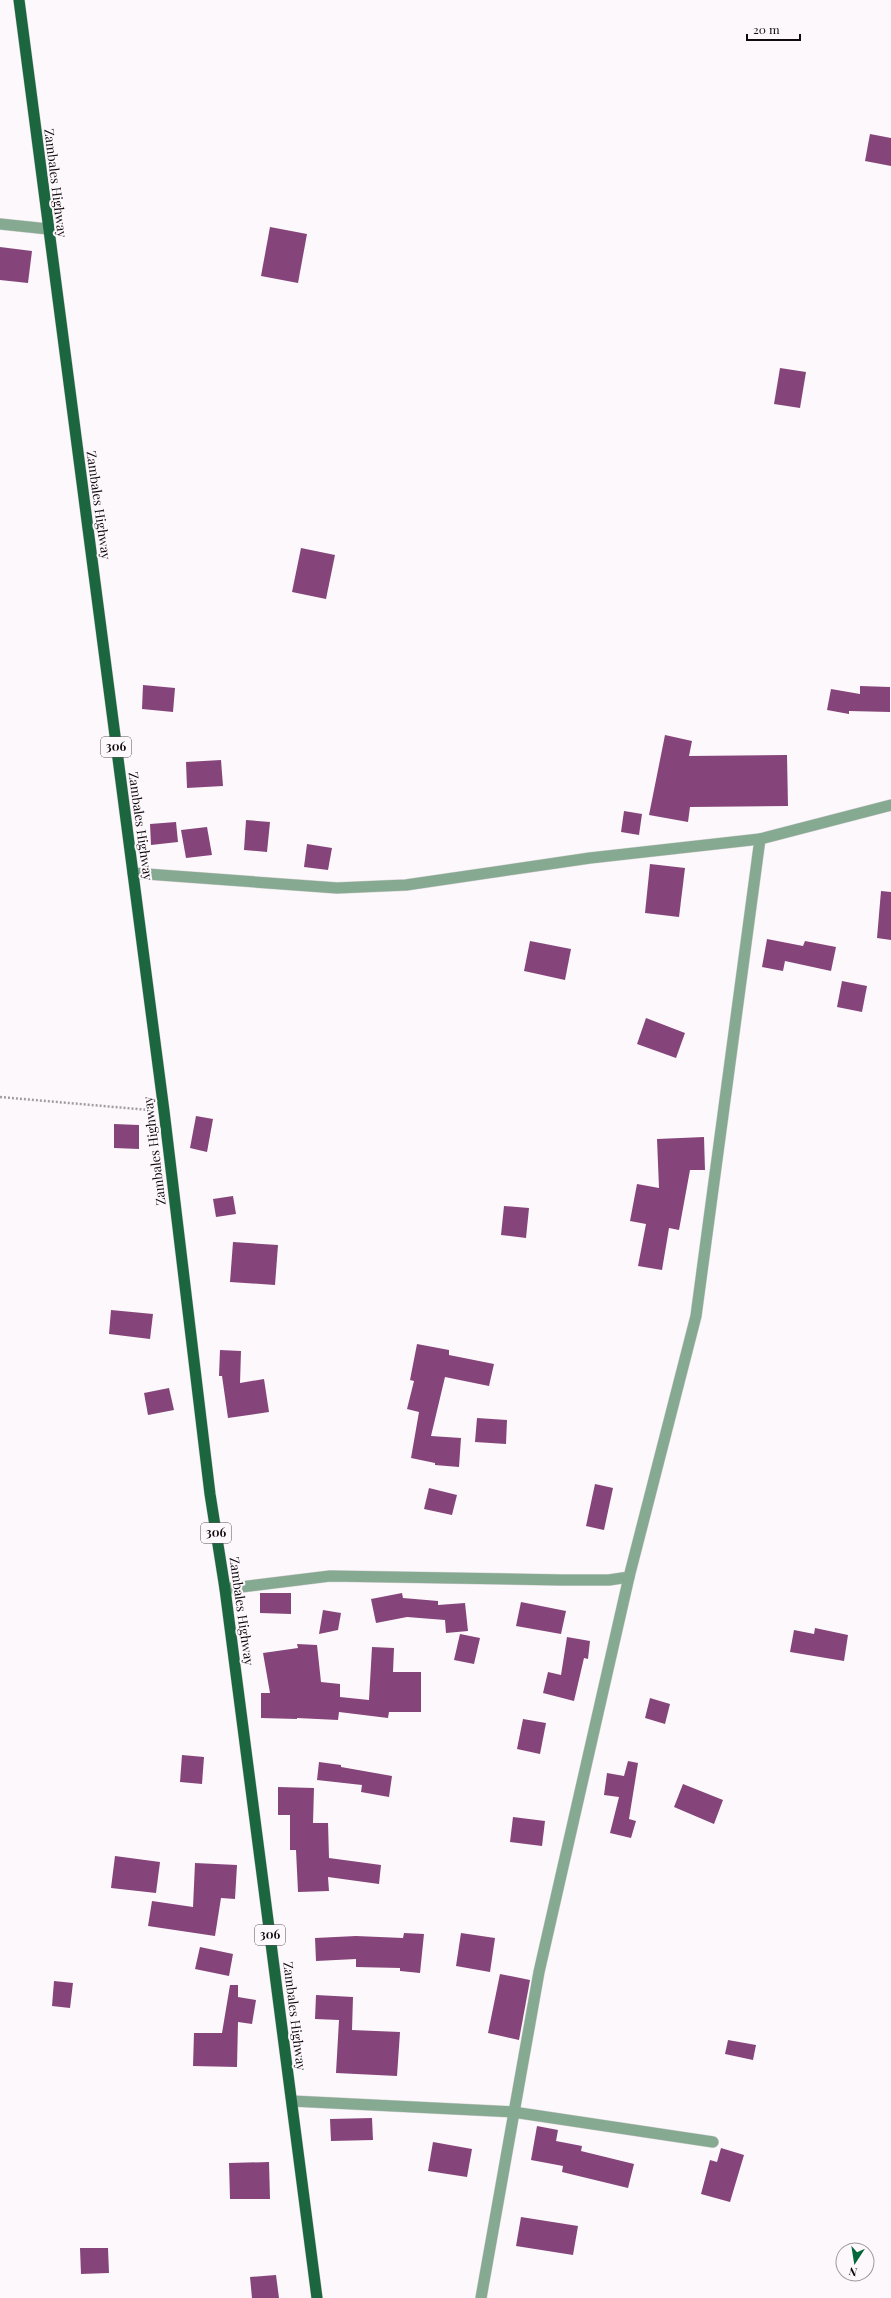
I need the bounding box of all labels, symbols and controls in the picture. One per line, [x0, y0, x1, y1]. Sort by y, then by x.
scale bar [747, 16, 800, 42]
text: 20 m [753, 21, 780, 37]
street label: Zambales Highway [41, 127, 72, 239]
street label: Zambales Highway [83, 449, 116, 561]
road number: 306 [101, 737, 131, 757]
street label: Zambales Highway [125, 770, 158, 882]
street label: Zambales Highway [138, 1095, 169, 1207]
road number: 306 [201, 1523, 231, 1543]
street label: Zambales Highway [226, 1555, 259, 1667]
road number: 306 [255, 1925, 285, 1945]
street label: Zambales Highway [280, 1960, 311, 2072]
north arrow [835, 2242, 875, 2282]
text: N [847, 2264, 858, 2280]

